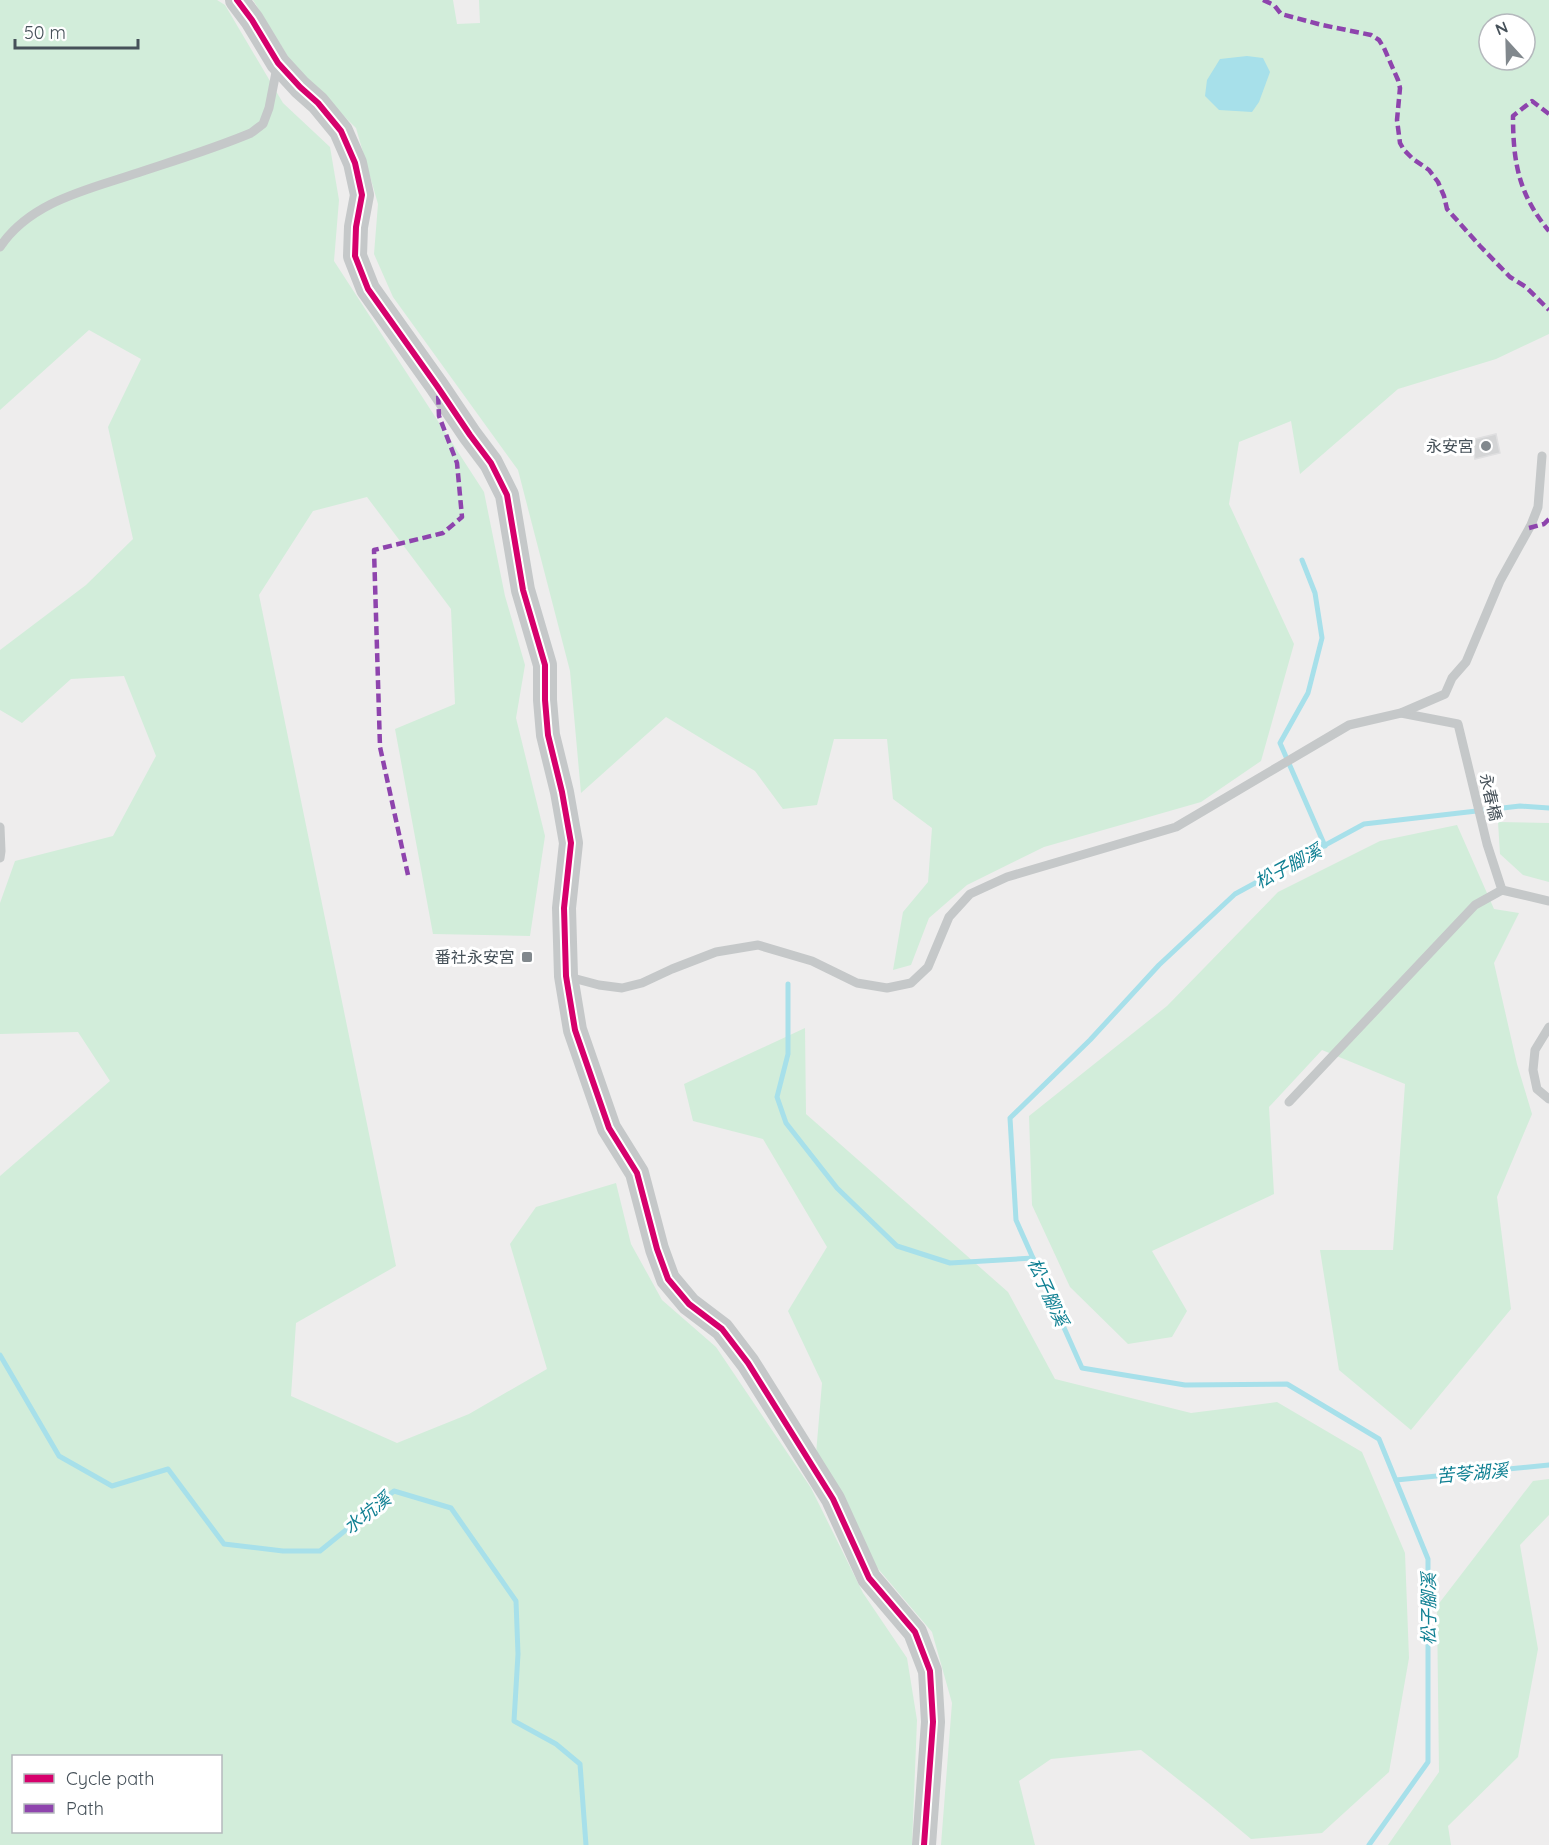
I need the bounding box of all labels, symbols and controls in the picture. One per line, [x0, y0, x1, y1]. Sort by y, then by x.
scale bar [15, 12, 138, 50]
north arrow [1477, 12, 1537, 72]
text: N [1492, 17, 1511, 40]
text: 50 m [24, 21, 66, 44]
place label: 永安宮 [1426, 436, 1474, 456]
marker: 永安宮 [1479, 439, 1493, 453]
street label: 永春橋 [1476, 771, 1506, 823]
water label: 松子腳溪 [1251, 838, 1328, 893]
place label: 番社永安宮 [435, 947, 515, 967]
marker: 番社永安宮 [520, 950, 534, 964]
water label: 松子腳溪 [1023, 1254, 1074, 1332]
water label: 苦苓湖溪 [1435, 1458, 1512, 1488]
water label: 水坑溪 [339, 1485, 398, 1539]
water label: 松子腳溪 [1417, 1570, 1440, 1645]
legend [12, 1755, 222, 1833]
text: Cycle path [66, 1767, 154, 1790]
text: Path [66, 1797, 104, 1820]

